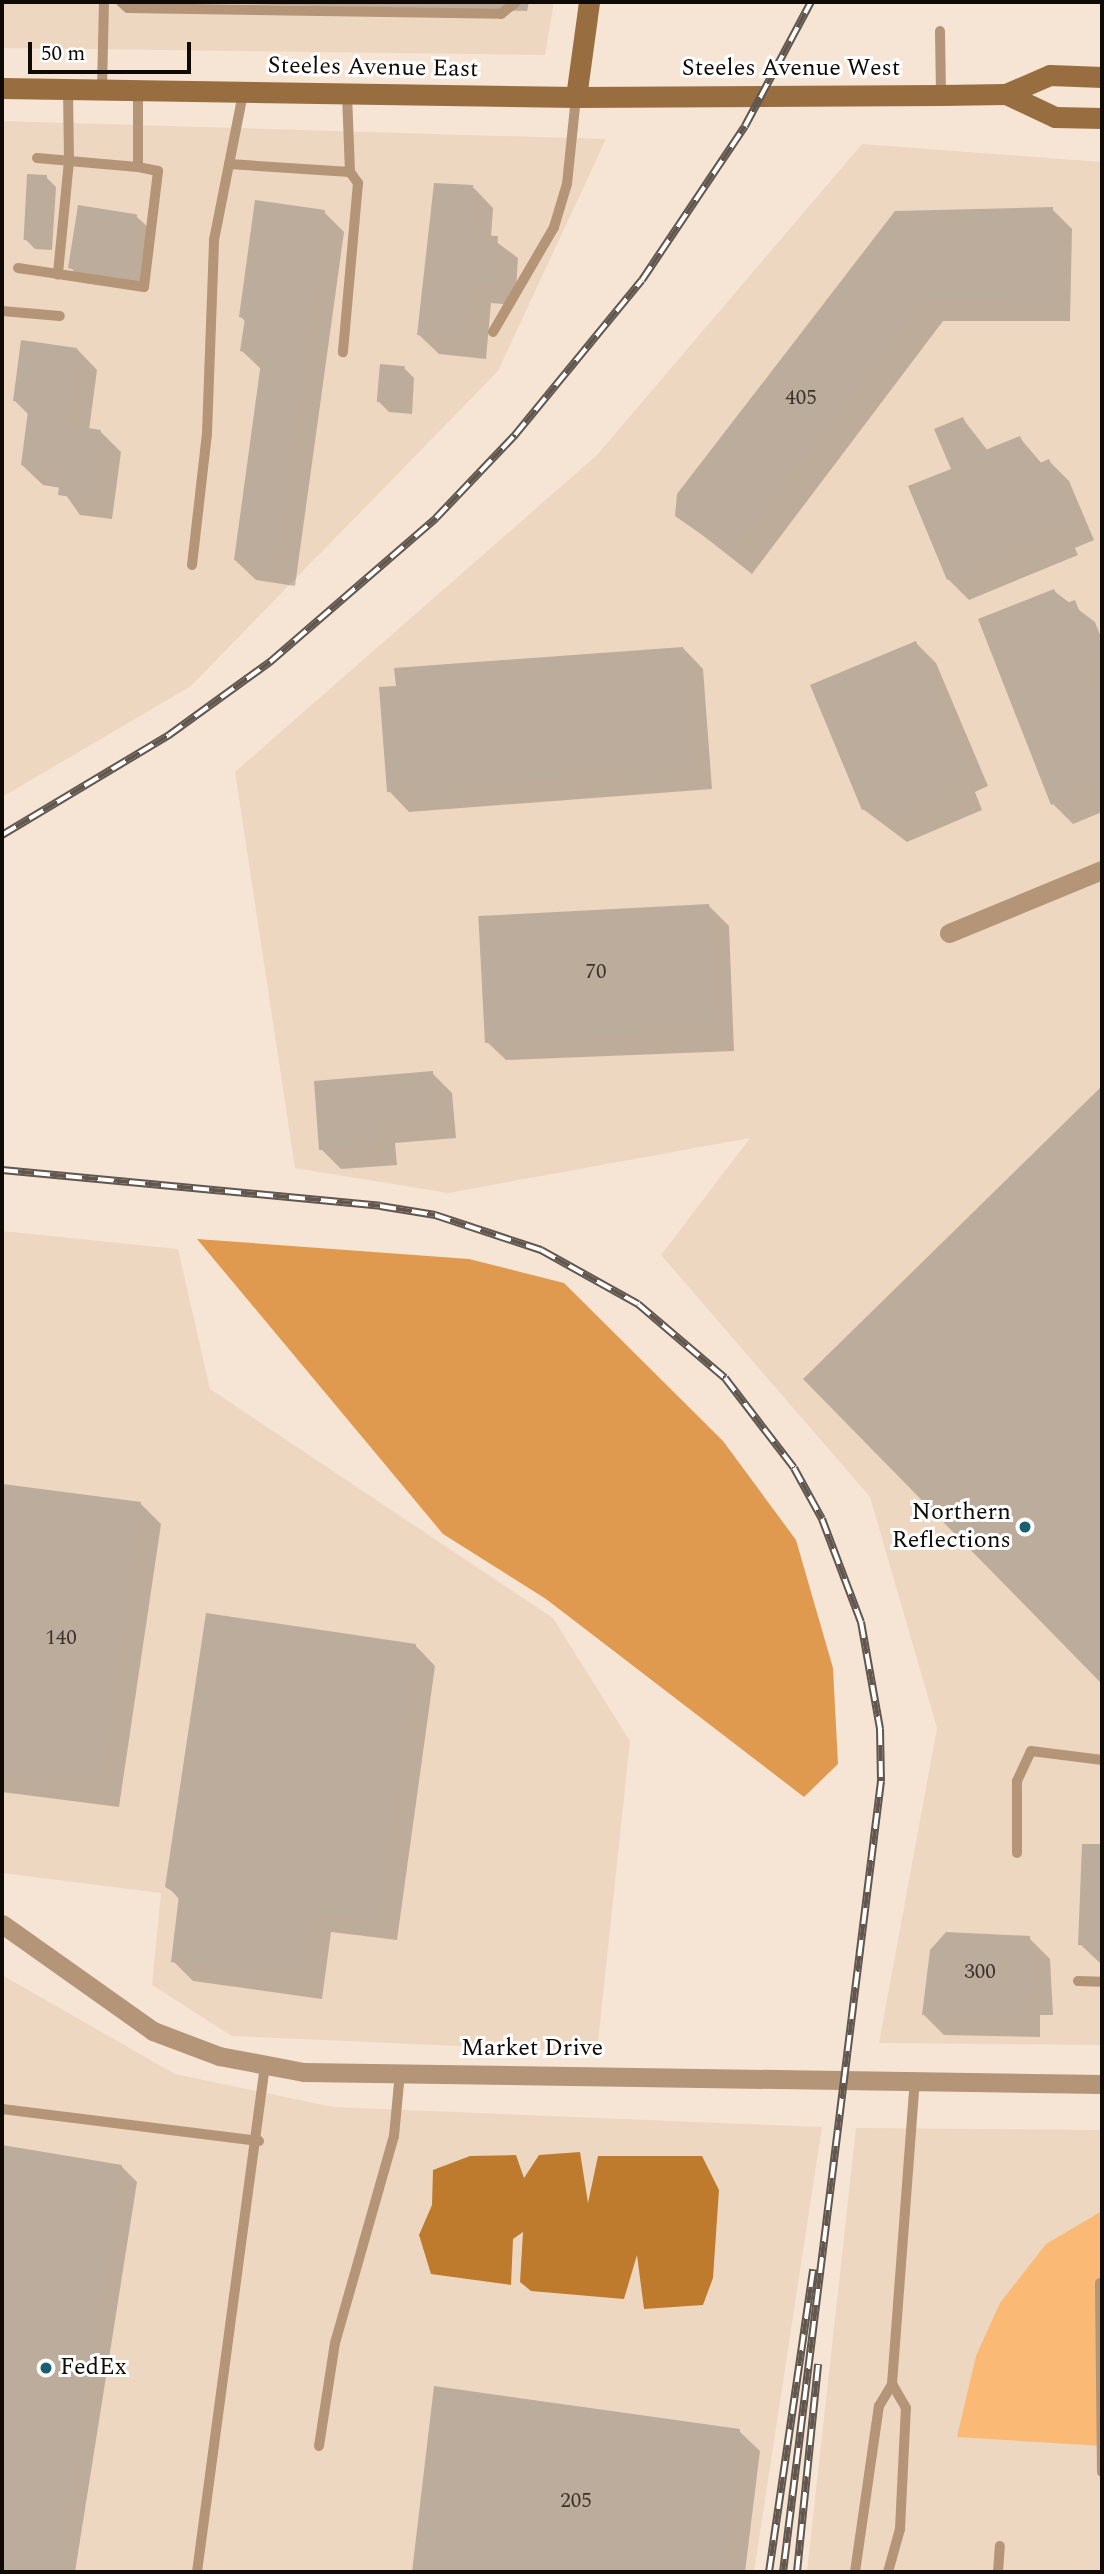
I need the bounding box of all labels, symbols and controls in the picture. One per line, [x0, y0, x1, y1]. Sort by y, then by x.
scale bar [32, 28, 194, 72]
text: 50 m [41, 38, 85, 70]
street label: Steeles Avenue East [267, 52, 479, 84]
street label: Steeles Avenue West [682, 55, 900, 83]
house number: 405 [785, 385, 817, 411]
house number: 70 [586, 959, 606, 985]
place label: Northern Reflections [892, 1499, 1011, 1555]
marker: Northern Reflections [1017, 1519, 1033, 1535]
house number: 140 [45, 1625, 77, 1651]
house number: 300 [964, 1959, 996, 1985]
street label: Market Drive [461, 2035, 603, 2063]
place label: FedEx [60, 2354, 127, 2382]
marker: FedEx [38, 2360, 54, 2376]
house number: 205 [560, 2488, 592, 2514]

